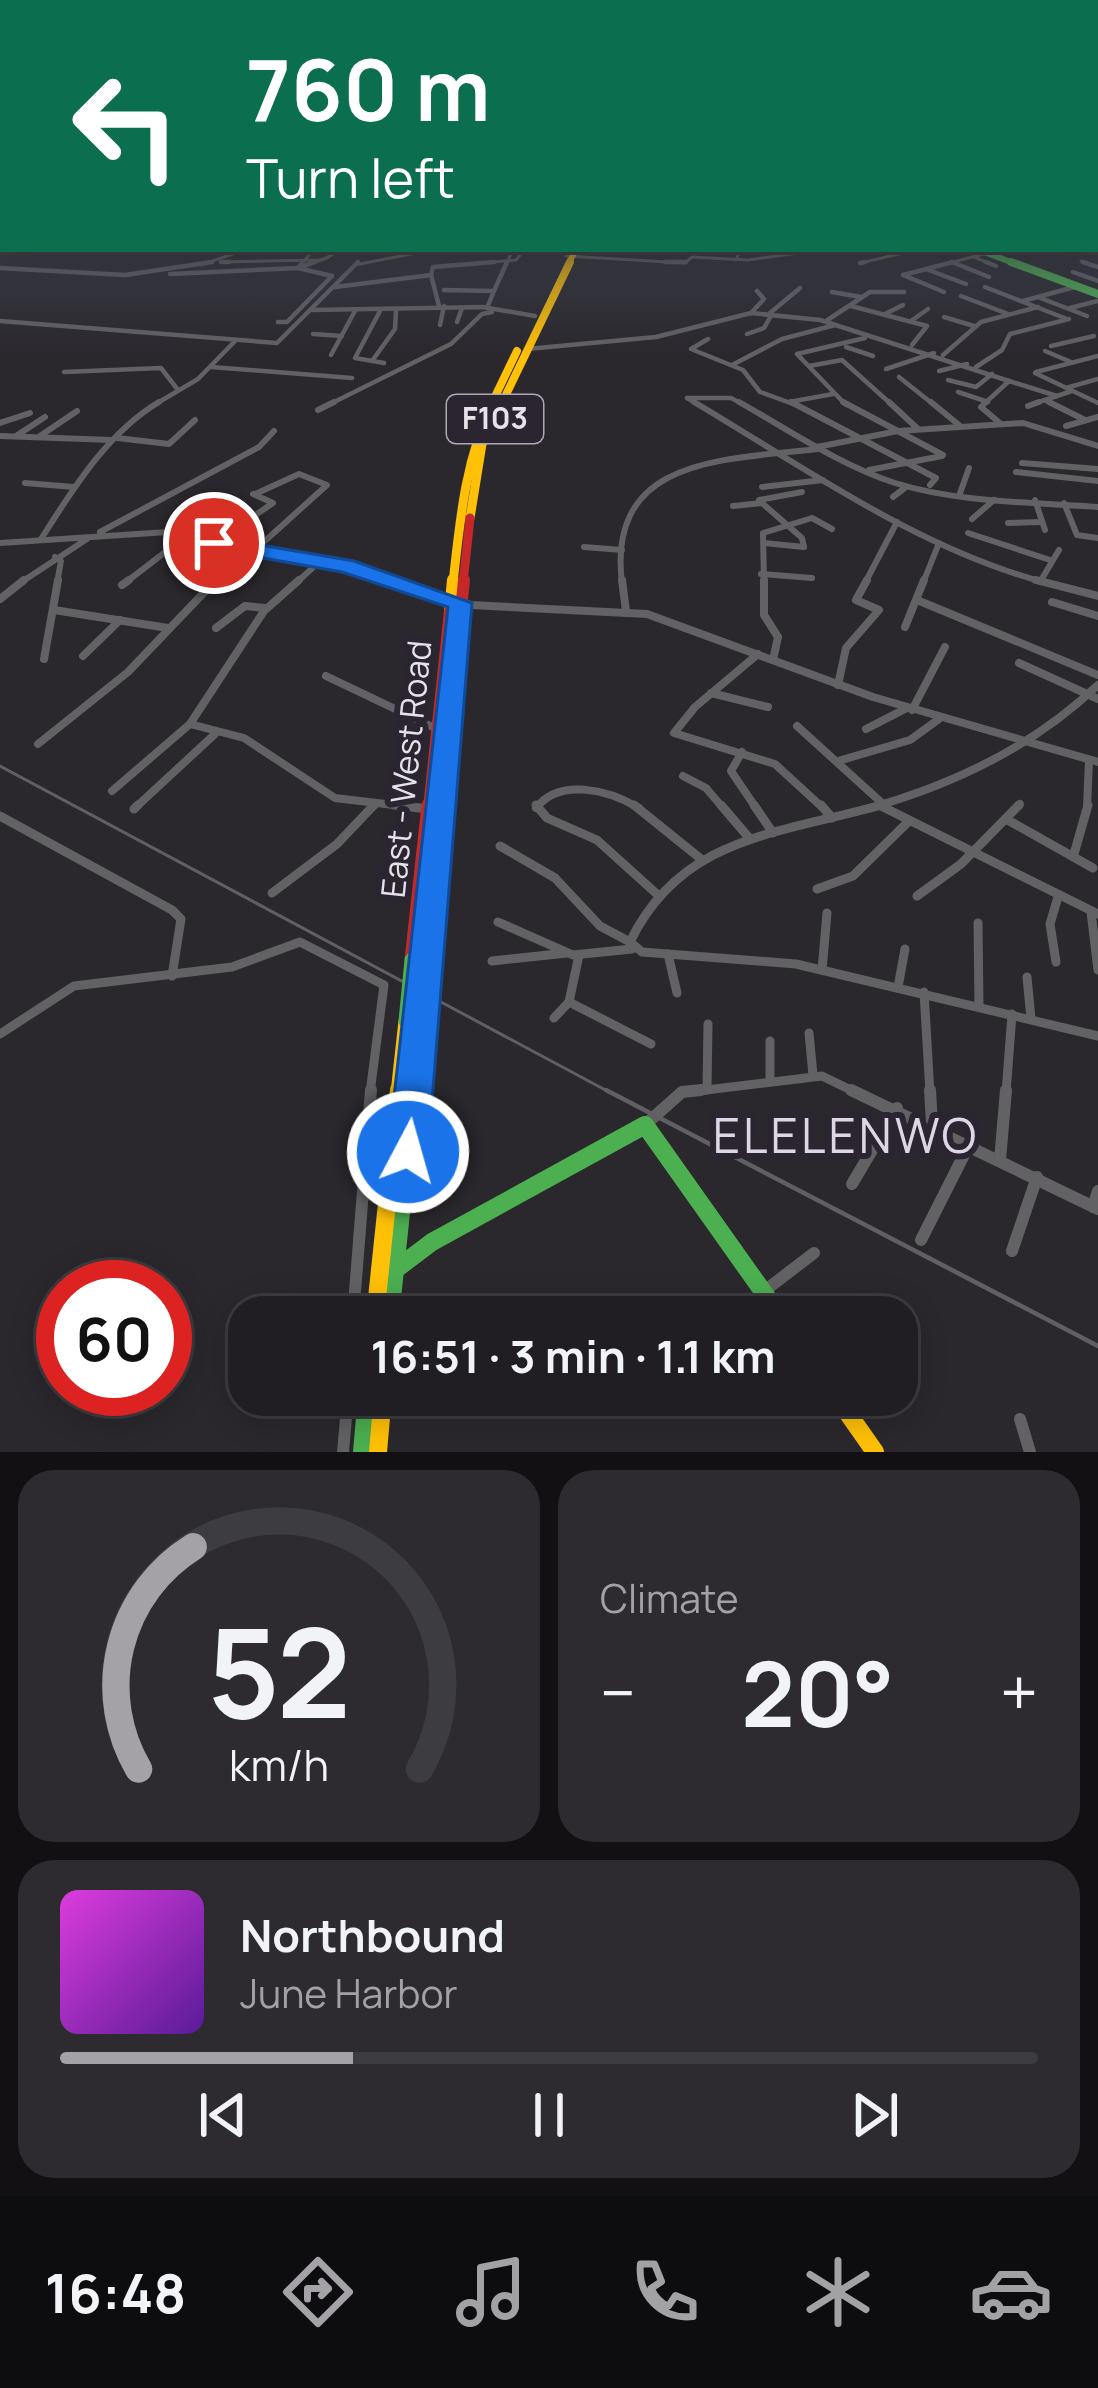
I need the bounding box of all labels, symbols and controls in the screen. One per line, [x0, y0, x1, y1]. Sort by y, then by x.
text: 760 m [246, 31, 491, 146]
icon: left [48, 48, 204, 204]
text: Turn left [246, 140, 455, 214]
road number: F103 [447, 395, 543, 443]
pin [163, 492, 265, 594]
icon: arrive [181, 510, 247, 576]
street label: East - West Road [370, 638, 441, 900]
position arrow [345, 1089, 471, 1215]
district label: ELELENWO [713, 1102, 979, 1167]
speed limit sign: 60 [36, 1260, 192, 1416]
text: 16:51 · 3 min · 1.1 km [370, 1325, 776, 1387]
text: Climate [600, 1571, 739, 1625]
text: 52 [207, 1585, 351, 1755]
text: 20° [741, 1631, 894, 1754]
text: − [600, 1647, 636, 1737]
text: + [1000, 1647, 1038, 1737]
text: km/h [229, 1735, 329, 1794]
text: Northbound [240, 1904, 505, 1966]
text: June Harbor [240, 1966, 458, 2020]
icon: previous [190, 2082, 256, 2148]
icon: pause [516, 2082, 582, 2148]
icon: next [842, 2082, 908, 2148]
icon: directions [276, 2250, 360, 2334]
icon: music [449, 2250, 533, 2334]
icon: phone [623, 2250, 707, 2334]
icon: climate [796, 2250, 880, 2334]
icon: car [969, 2250, 1053, 2334]
text: 16:48 [45, 2255, 186, 2329]

